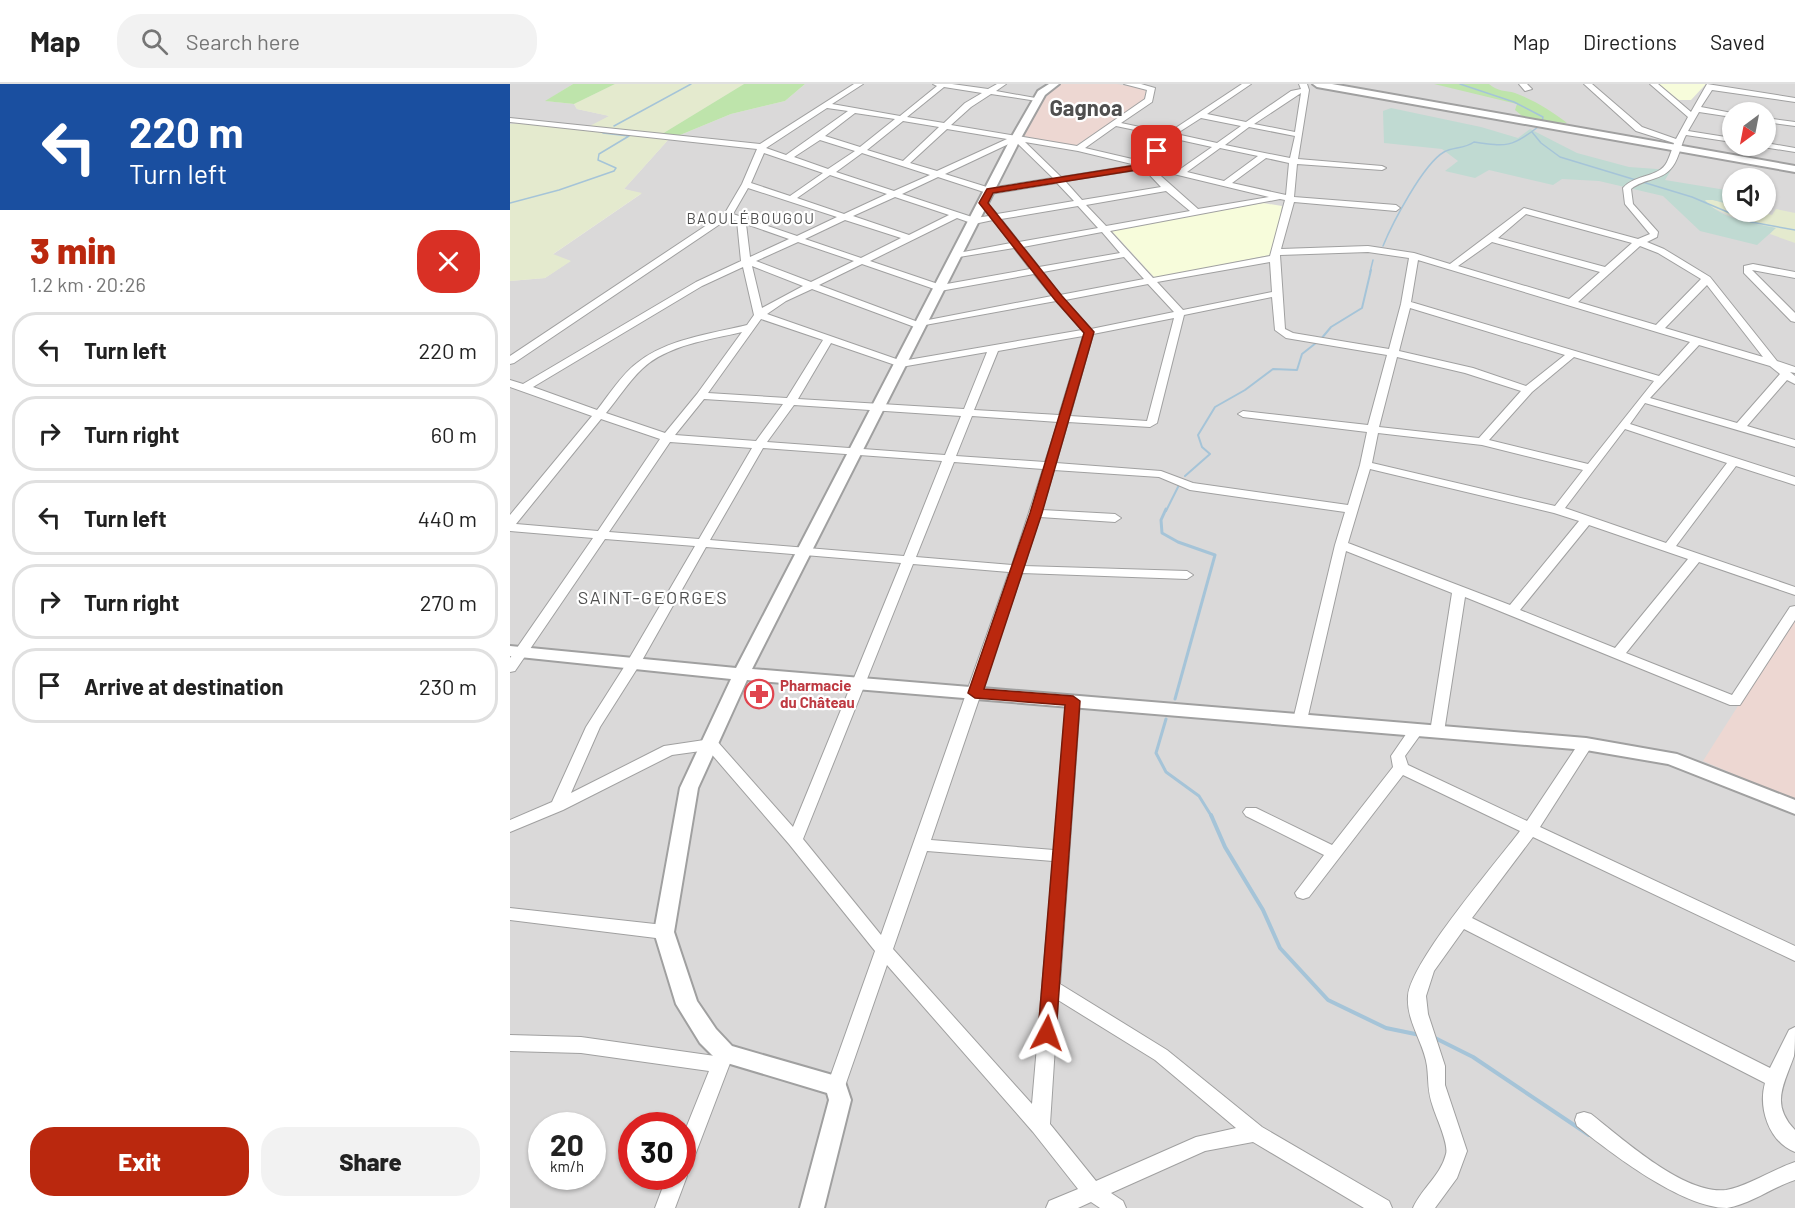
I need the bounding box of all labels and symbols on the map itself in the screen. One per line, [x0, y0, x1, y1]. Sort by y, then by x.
district label: Gagnoa [1049, 94, 1123, 120]
north arrow [1722, 102, 1776, 156]
pin [1131, 125, 1182, 176]
district label: BAOULÉBOUGOU [686, 209, 816, 227]
district label: SAINT-GEORGES [578, 586, 728, 608]
place label: Pharmacie du Château [780, 676, 855, 711]
pharmacy icon: Pharmacie du Château [743, 678, 775, 710]
position arrow [1015, 1001, 1079, 1065]
speed limit sign: 30 [618, 1112, 696, 1190]

